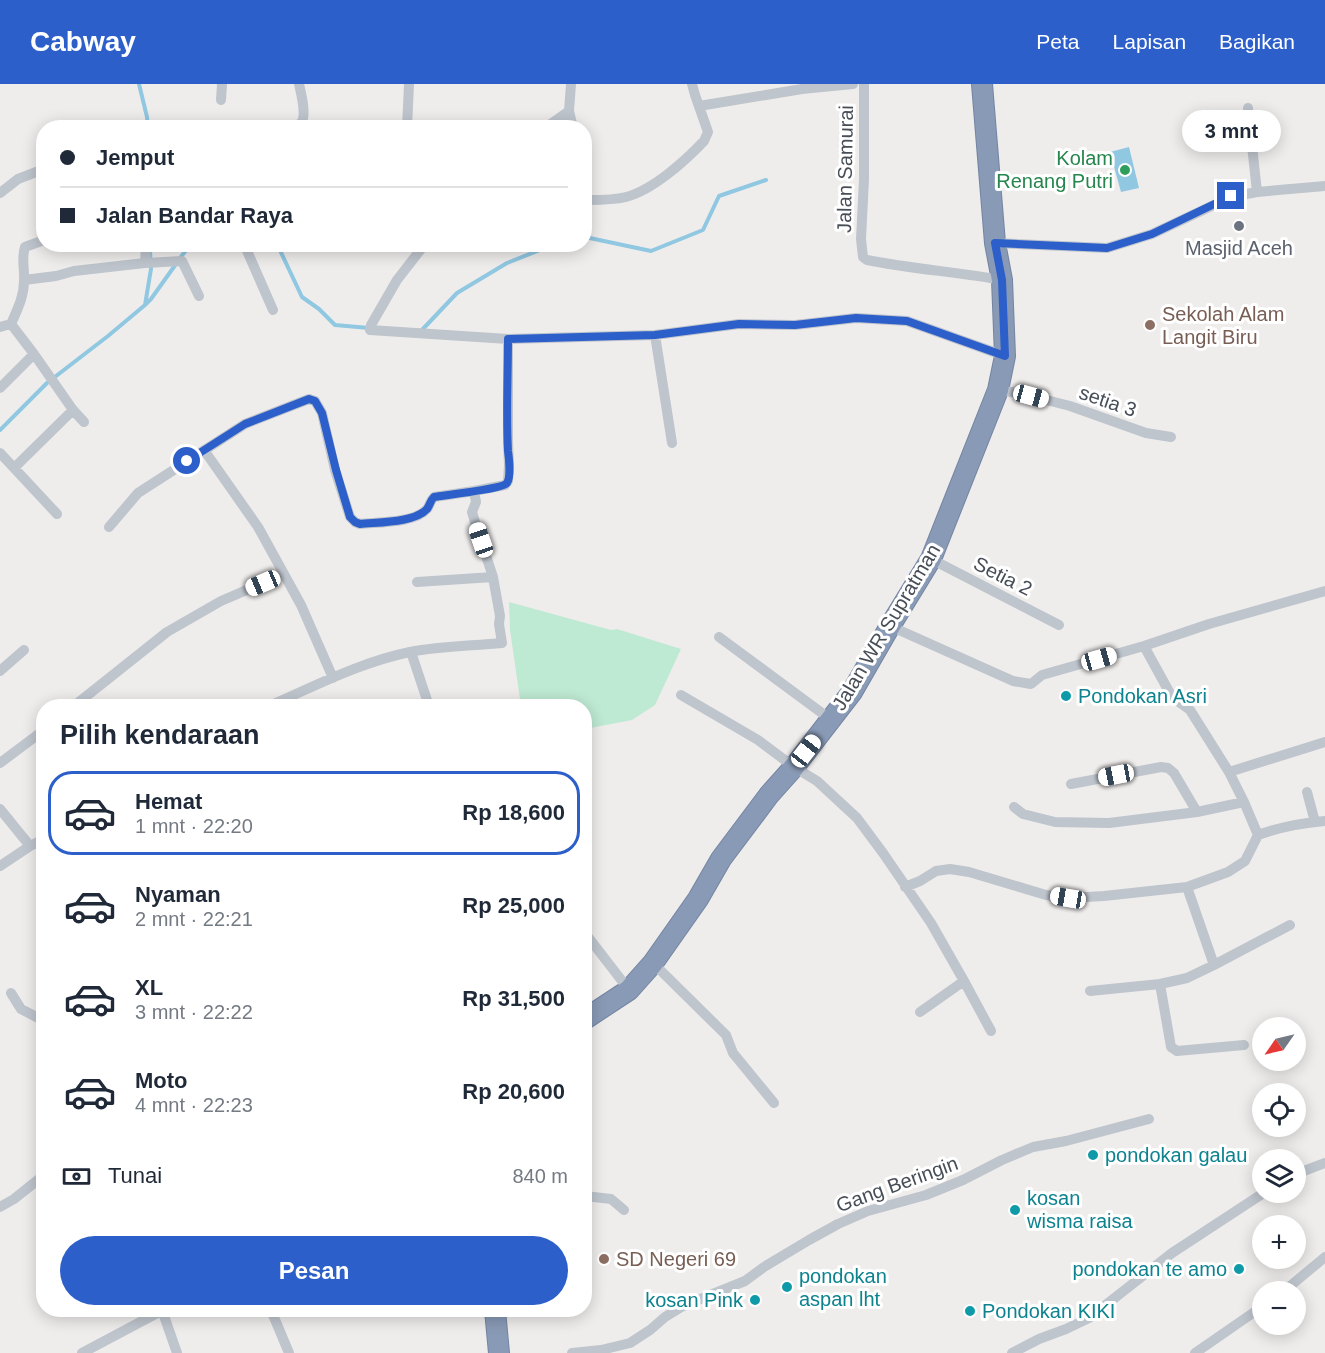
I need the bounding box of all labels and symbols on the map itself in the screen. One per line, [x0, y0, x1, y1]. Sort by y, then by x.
street label: Jalan Samurai [833, 105, 857, 233]
callout: 3 mnt [1182, 109, 1280, 151]
place label: Kolam Renang Putri [996, 147, 1113, 192]
marker: Kolam Renang Putri [1118, 163, 1132, 177]
route end [1217, 182, 1244, 209]
marker: Masjid Aceh [1232, 219, 1246, 233]
place label: Masjid Aceh [1185, 237, 1293, 259]
place label: Sekolah Alam Langit Biru [1162, 303, 1284, 348]
marker: Sekolah Alam Langit Biru [1143, 318, 1157, 332]
street label: setia 3 [1077, 381, 1139, 421]
car [1011, 383, 1051, 409]
route start [173, 447, 200, 474]
car [467, 520, 495, 560]
street label: Jalan WR Supratman [828, 540, 944, 714]
street label: Setia 2 [970, 552, 1036, 600]
car [243, 568, 283, 598]
car [1079, 645, 1119, 673]
place label: Pondokan Asri [1078, 685, 1207, 707]
marker: Pondokan Asri [1059, 689, 1073, 703]
car [788, 731, 824, 771]
car [1097, 763, 1135, 787]
car [1049, 886, 1087, 910]
north arrow [1252, 1017, 1306, 1071]
place label: pondokan galau [1105, 1144, 1247, 1166]
marker: pondokan galau [1086, 1148, 1100, 1162]
street label: Gang Beringin [833, 1152, 961, 1216]
place label: kosan wisma raisa [1026, 1187, 1133, 1232]
marker: kosan wisma raisa [1008, 1203, 1022, 1217]
place label: SD Negeri 69 [616, 1248, 736, 1270]
marker: SD Negeri 69 [597, 1252, 611, 1266]
place label: pondokan te amo [1072, 1258, 1227, 1280]
marker: pondokan te amo [1232, 1262, 1246, 1276]
place label: pondokan aspan lht [799, 1265, 887, 1310]
marker: pondokan aspan lht [780, 1280, 794, 1294]
place label: kosan Pink [645, 1289, 744, 1311]
marker: kosan Pink [748, 1293, 762, 1307]
place label: Pondokan KIKI [982, 1300, 1115, 1322]
marker: Pondokan KIKI [963, 1304, 977, 1318]

